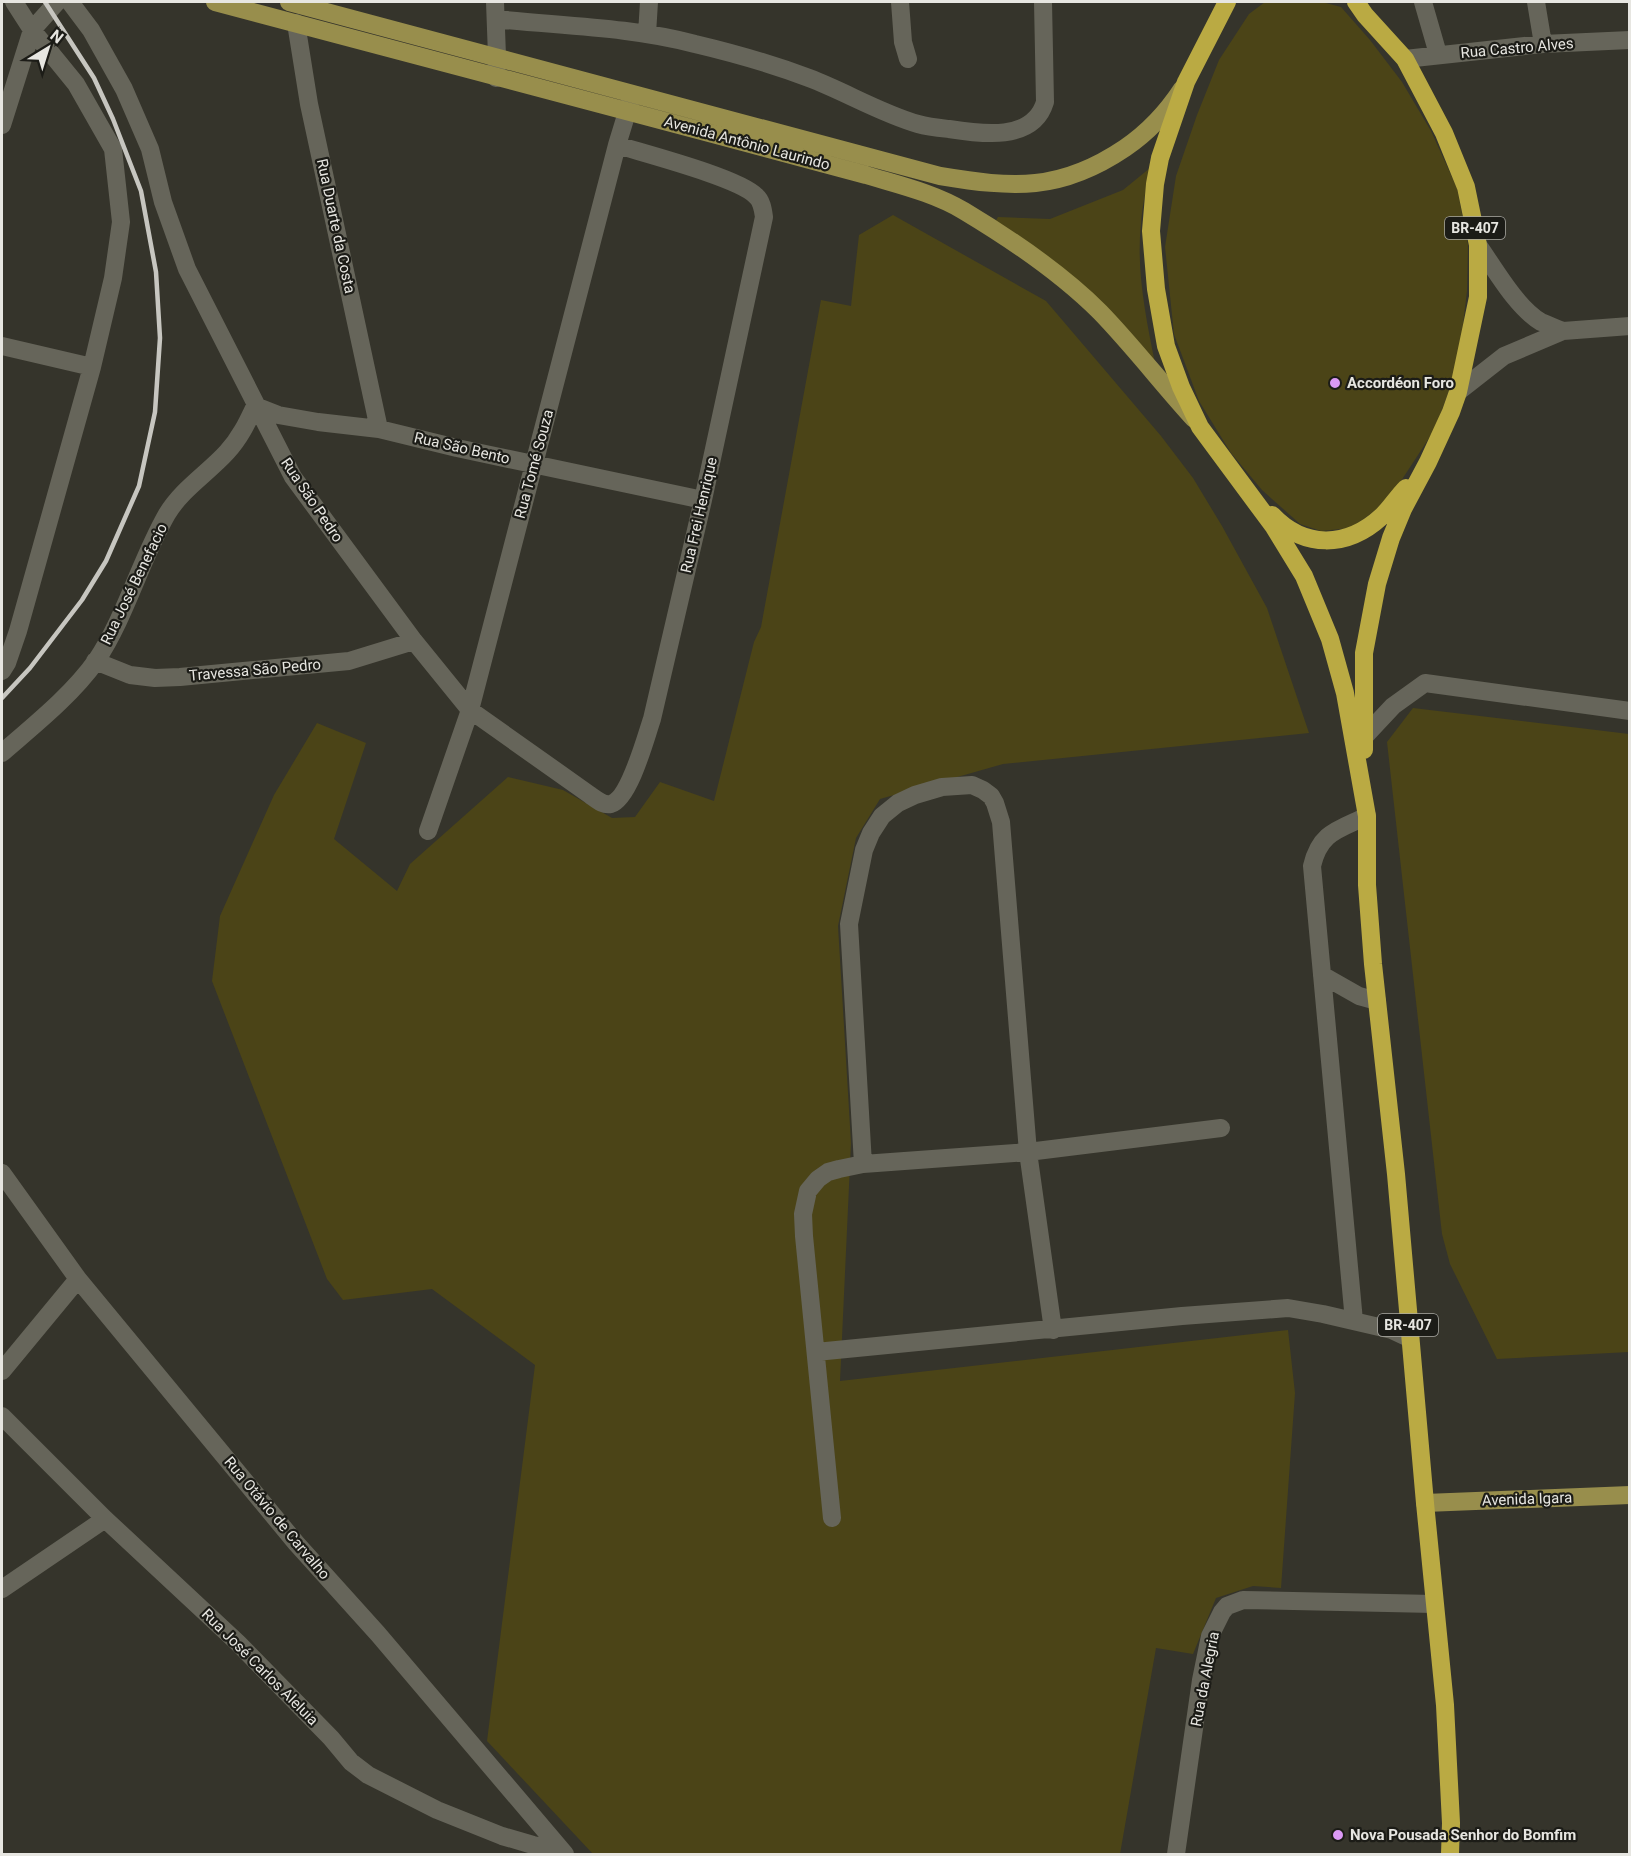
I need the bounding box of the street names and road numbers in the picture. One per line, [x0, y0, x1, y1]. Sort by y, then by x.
street label: Rua Castro Alves [1460, 34, 1574, 62]
street label: Avenida Antônio Laurindo [662, 112, 832, 174]
street label: Rua Duarte da Costa [313, 157, 359, 295]
road number: BR-407 [1445, 217, 1505, 239]
street label: Rua Tomé Souza [511, 408, 557, 520]
street label: Rua São Bento [412, 428, 512, 468]
street label: Rua São Pedro [277, 454, 347, 546]
street label: Rua Frei Henrique [677, 455, 721, 575]
street label: Rua José Benefacio [97, 520, 171, 648]
street label: Travessa São Pedro [188, 655, 322, 685]
road number: BR-407 [1378, 1314, 1438, 1336]
street label: Rua Otávio de Carvalho [220, 1453, 334, 1583]
street label: Avenida Igara [1481, 1488, 1573, 1510]
street label: Rua José Carlos Aleluia [198, 1605, 322, 1729]
street label: Rua da Alegria [1187, 1630, 1223, 1728]

